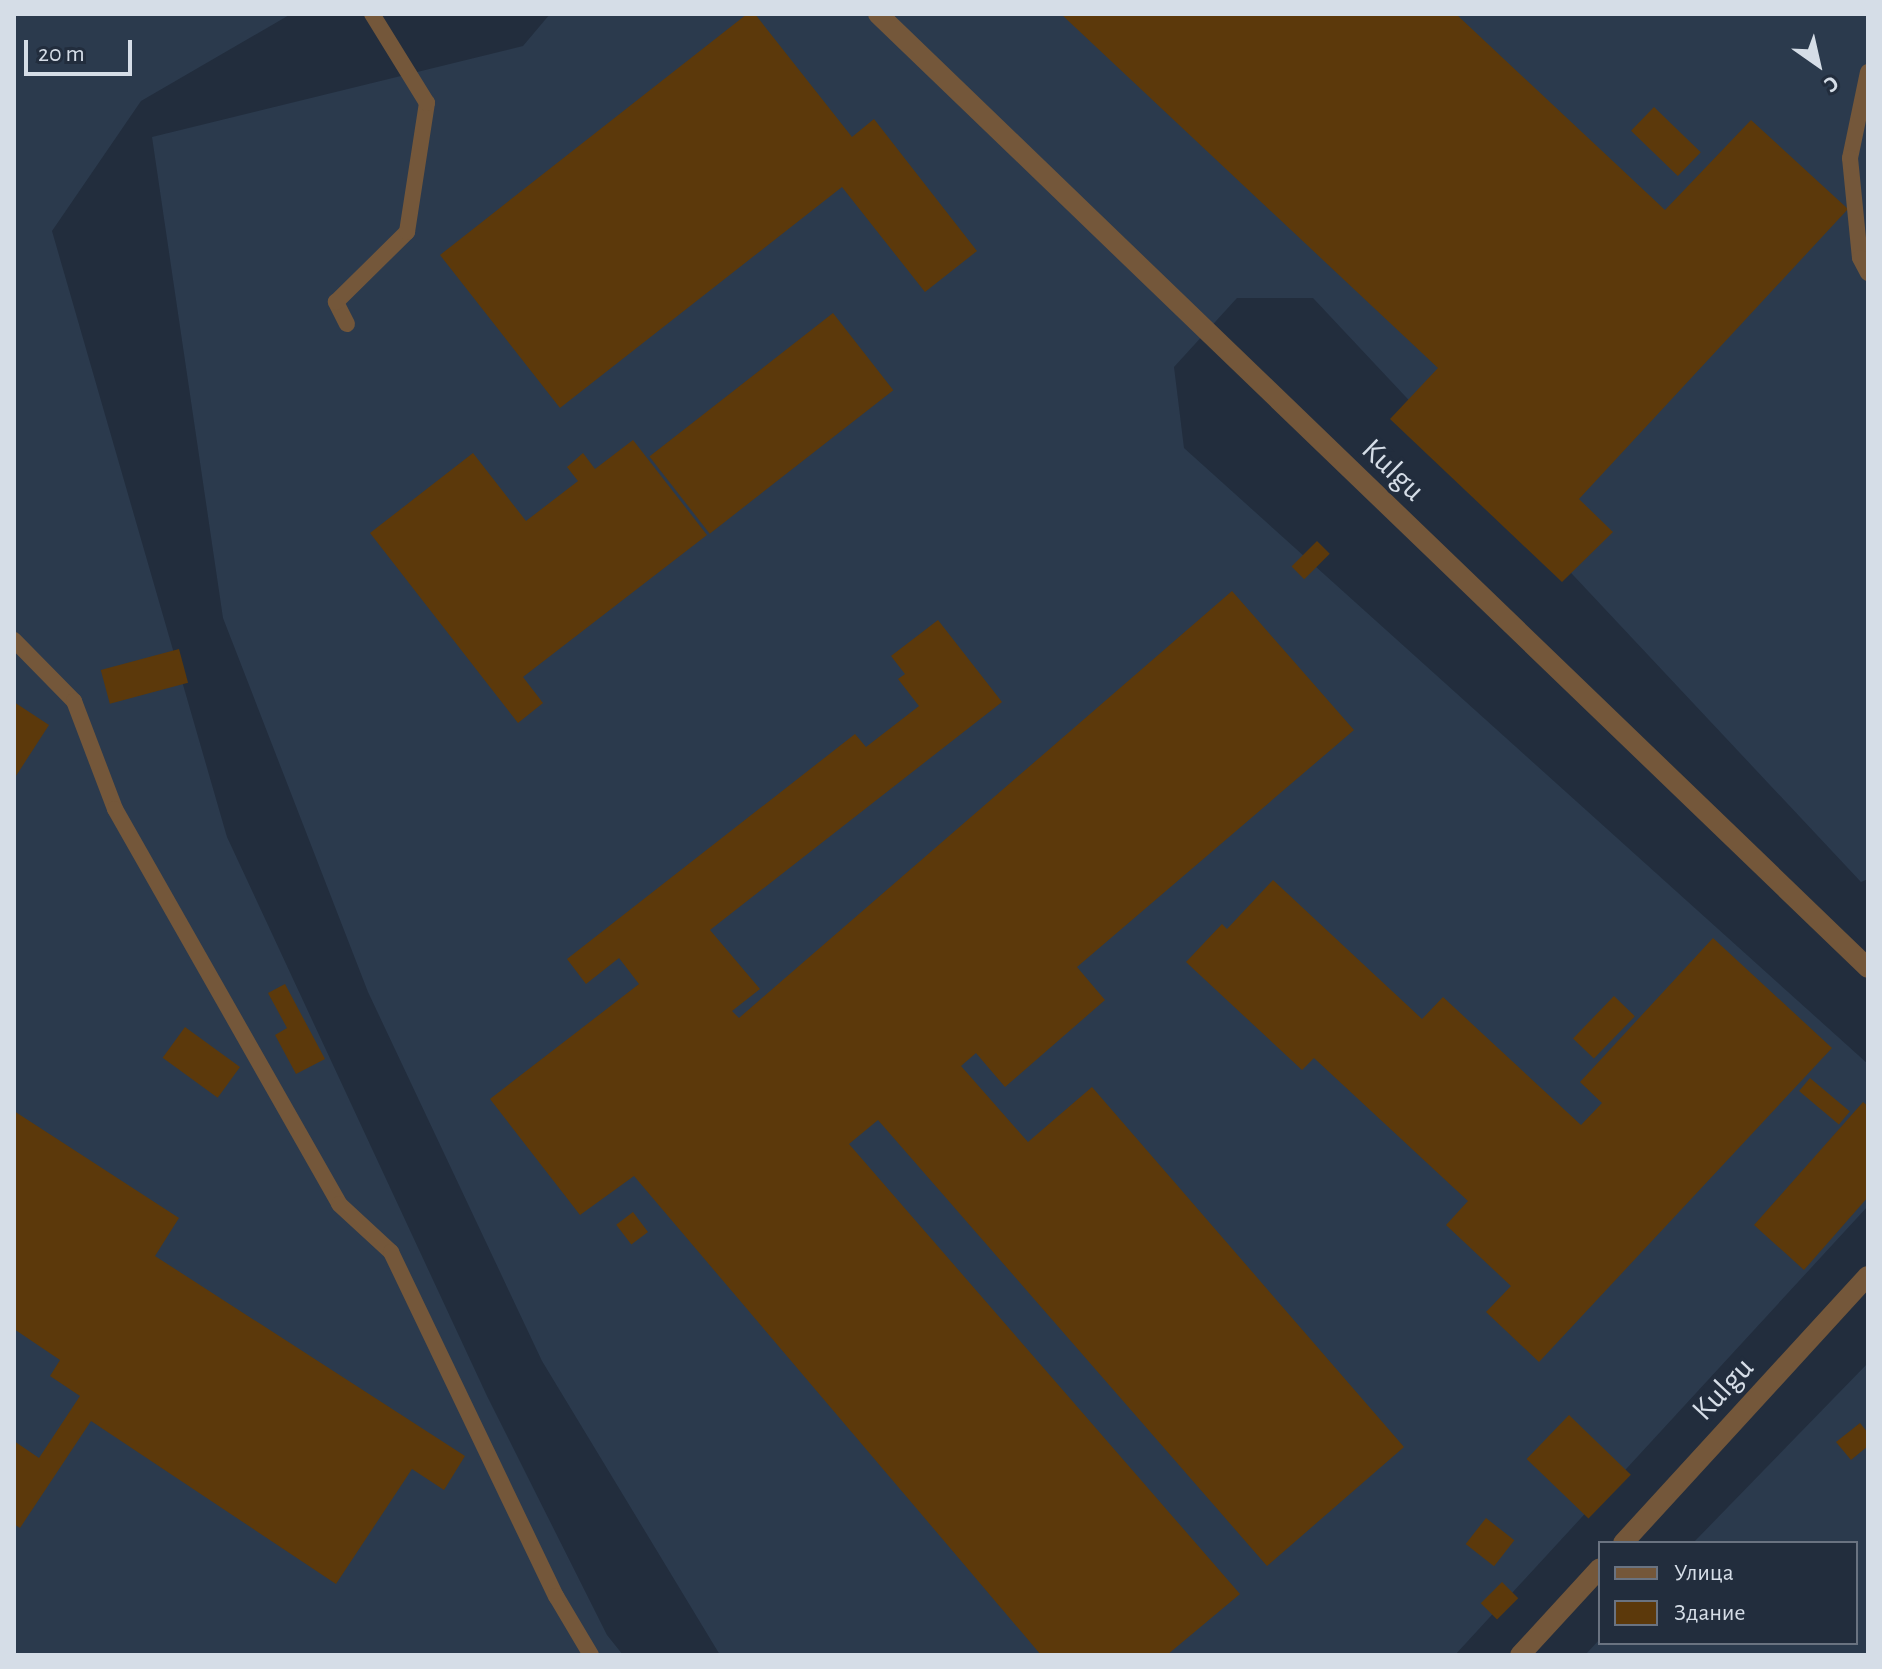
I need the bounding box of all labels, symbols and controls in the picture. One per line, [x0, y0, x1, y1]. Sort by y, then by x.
scale bar [28, 24, 136, 74]
north arrow [1778, 24, 1858, 104]
text: 20 m [38, 42, 85, 66]
text: С [1820, 71, 1843, 96]
street label: Kulgu [1353, 431, 1433, 509]
street label: Kulgu [1684, 1349, 1762, 1429]
legend [1598, 1541, 1858, 1645]
text: Улица [1674, 1561, 1734, 1585]
text: Здание [1674, 1601, 1745, 1625]

